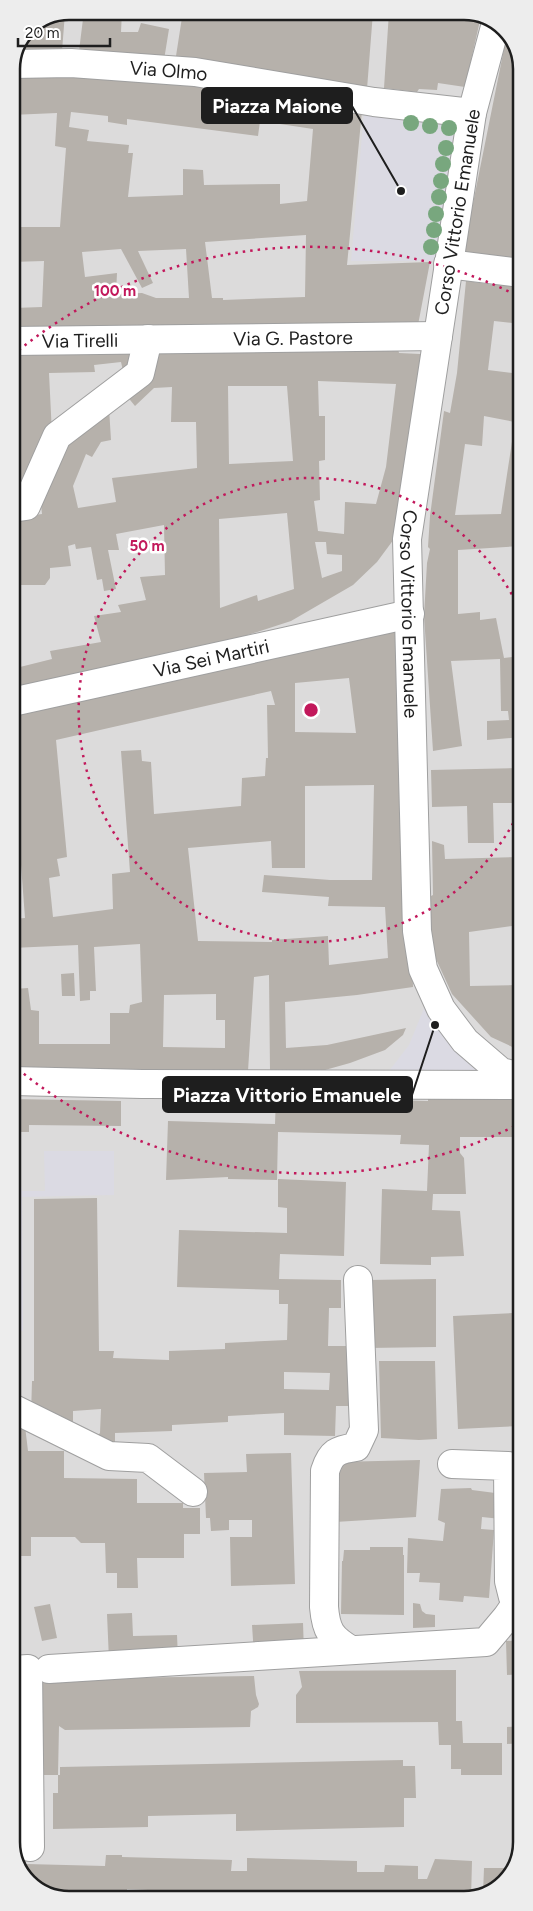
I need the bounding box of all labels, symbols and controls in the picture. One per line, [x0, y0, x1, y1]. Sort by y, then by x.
scale bar [18, 15, 110, 47]
text: 20 m [25, 24, 59, 42]
street label: Via Olmo [129, 56, 209, 86]
callout: Piazza Maione [202, 88, 352, 123]
text: Piazza Maione [212, 94, 342, 118]
street label: Corso Vittorio Emanuele [430, 107, 485, 317]
text: 100 m [94, 282, 136, 300]
street label: Via G. Pastore [233, 326, 353, 350]
street label: Via Tirelli [42, 329, 118, 353]
street label: Corso Vittorio Emanuele [395, 508, 423, 718]
text: 50 m [129, 537, 165, 555]
street label: Via Sei Martiri [151, 634, 271, 682]
centre of rings [302, 701, 320, 719]
callout: Piazza Vittorio Emanuele [163, 1077, 412, 1112]
text: Piazza Vittorio Emanuele [173, 1083, 401, 1107]

